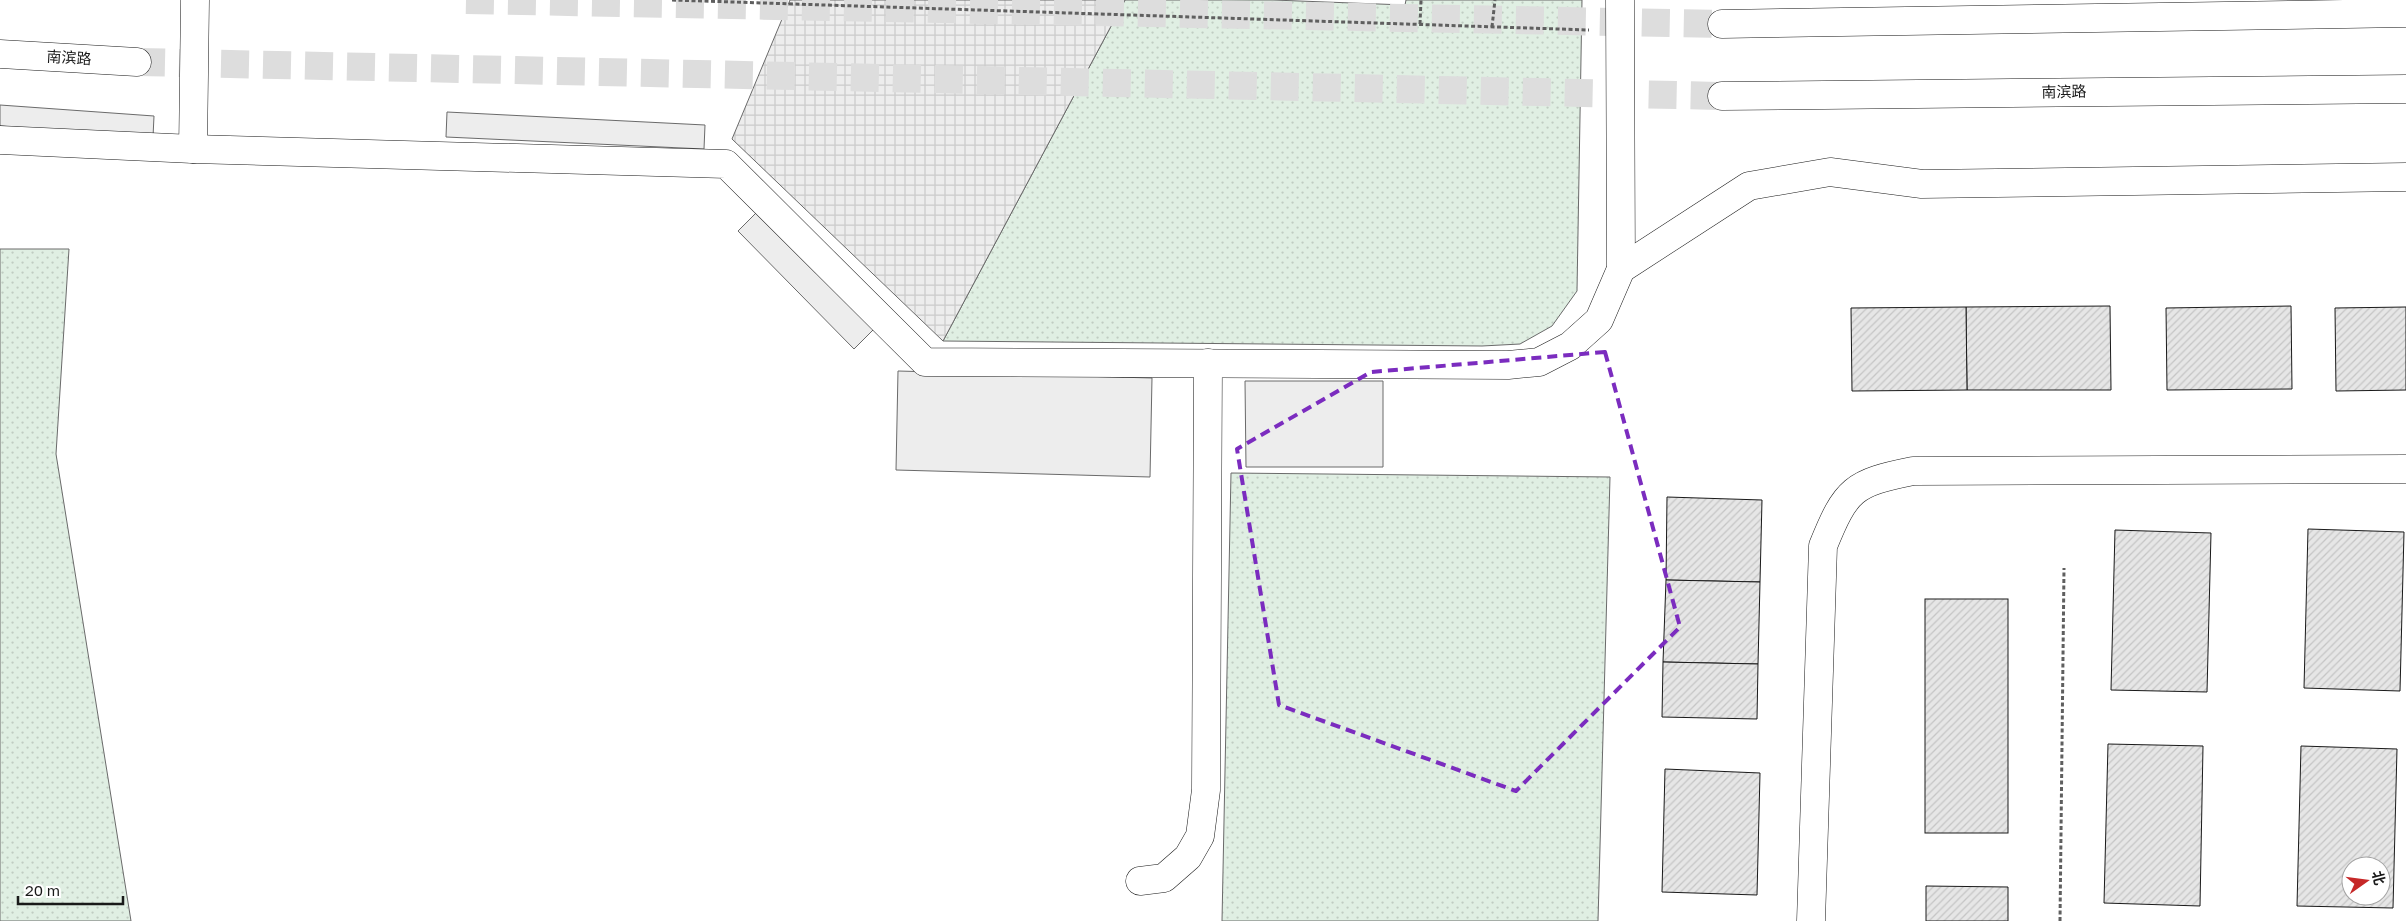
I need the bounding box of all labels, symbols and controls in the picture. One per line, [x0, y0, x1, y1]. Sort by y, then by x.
street label: 南滨路 [46, 47, 92, 67]
street label: 南滨路 [2041, 82, 2087, 100]
north arrow [2341, 856, 2391, 906]
text: 北 [2369, 869, 2389, 887]
scale bar [18, 874, 122, 906]
text: 20 m [25, 881, 60, 899]

